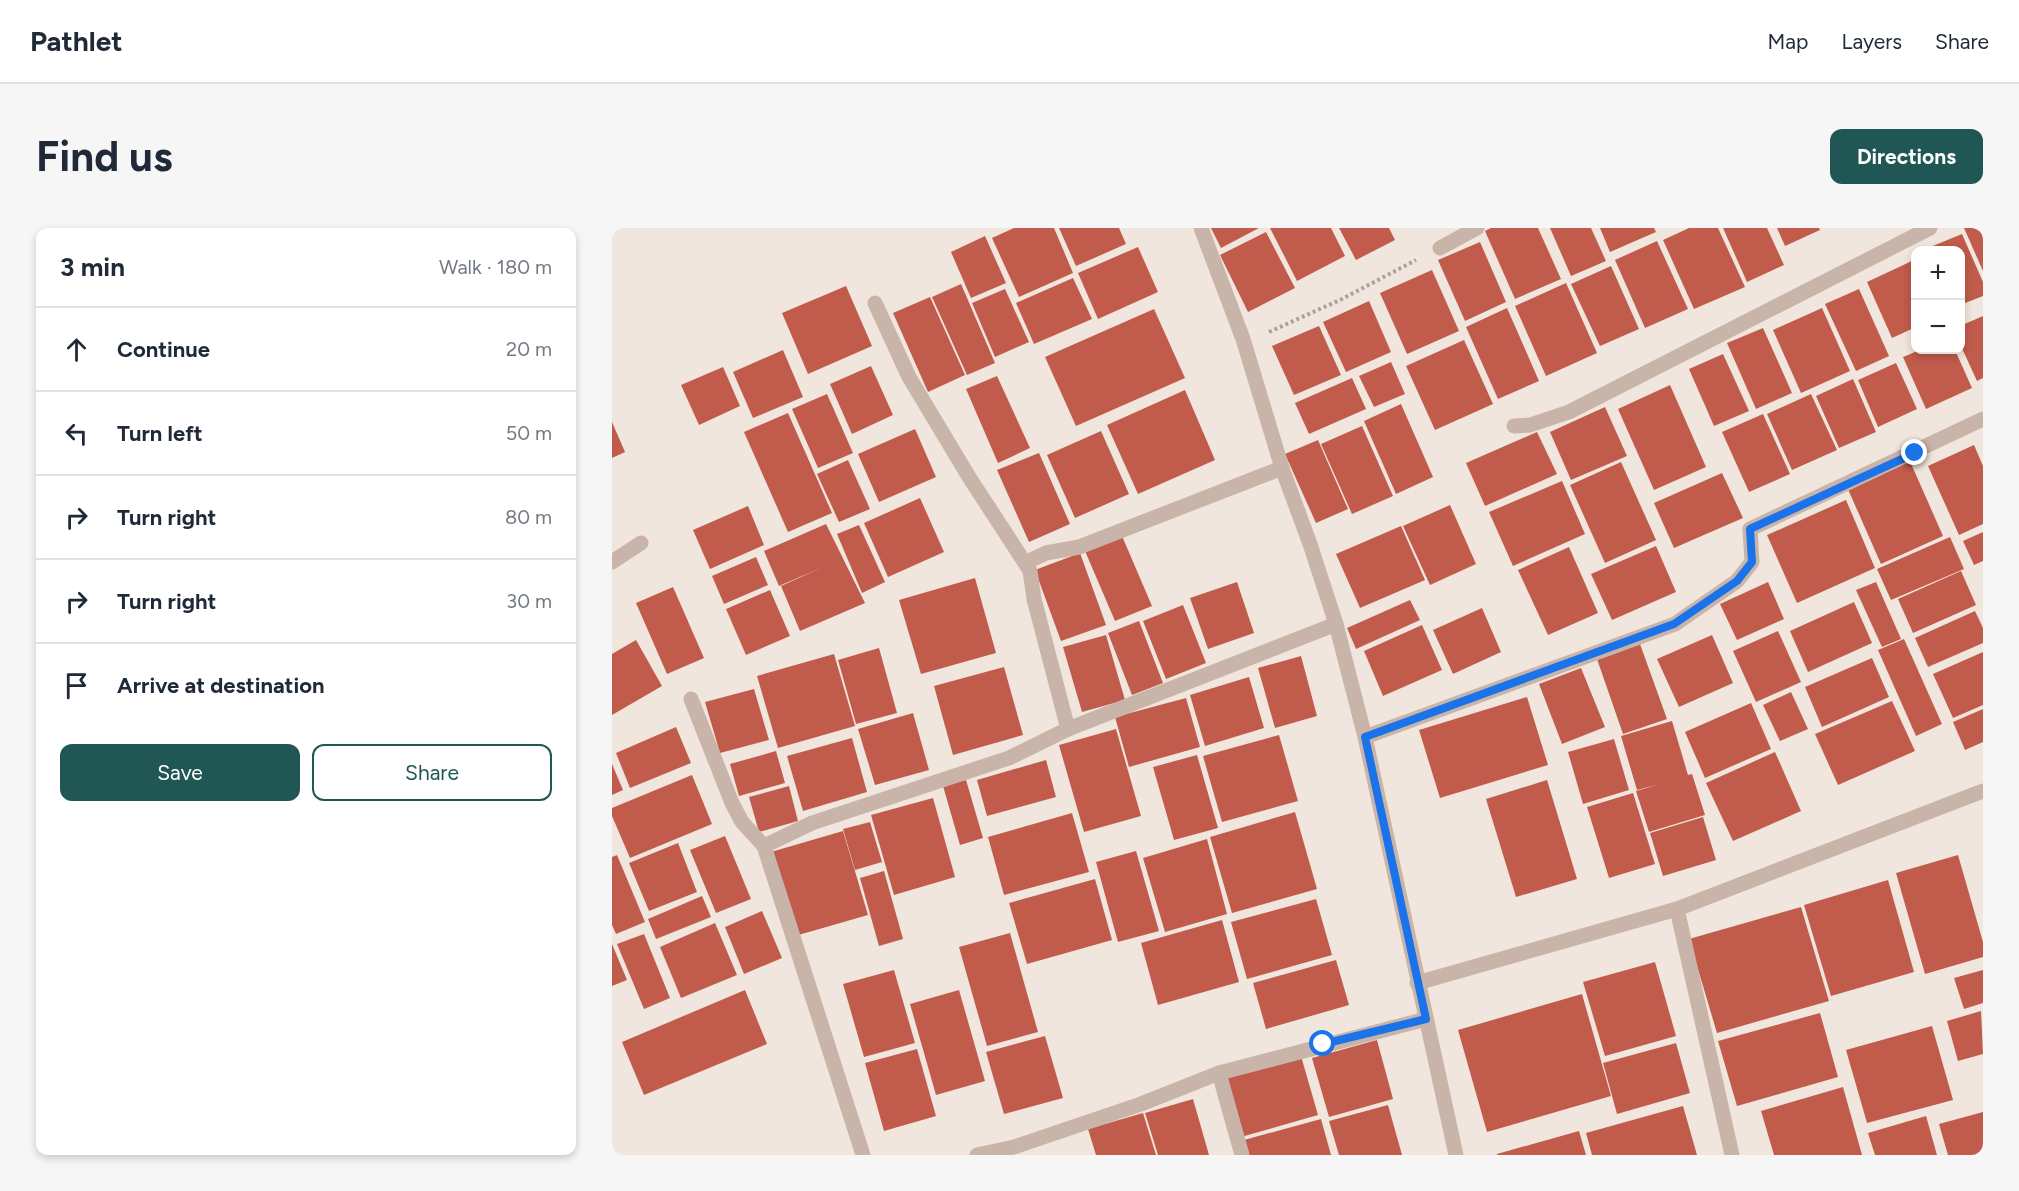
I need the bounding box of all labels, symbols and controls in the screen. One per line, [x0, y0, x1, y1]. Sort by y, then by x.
text: Pathlet [30, 24, 122, 58]
text: Map [1768, 29, 1808, 54]
text: Layers [1841, 29, 1902, 54]
text: Share [1935, 29, 1989, 54]
button: Directions [1830, 129, 1983, 184]
text: Find us [36, 131, 173, 182]
map controls [1911, 246, 1965, 354]
button: + [1911, 246, 1965, 300]
text: 3 min [60, 251, 125, 283]
text: Walk · 180 m [439, 255, 552, 279]
button: − [1911, 300, 1965, 354]
icon: ahead [60, 333, 93, 366]
text: Continue [117, 336, 210, 363]
text: 20 m [506, 337, 552, 361]
icon: left [60, 417, 93, 450]
text: Turn left [117, 420, 203, 447]
text: 50 m [506, 421, 552, 445]
route end [1901, 439, 1927, 465]
icon: right [60, 501, 93, 534]
text: Turn right [117, 504, 216, 531]
text: 80 m [505, 505, 552, 529]
icon: right [60, 585, 93, 618]
text: Turn right [117, 588, 216, 615]
text: 30 m [506, 589, 552, 613]
icon: arrive [60, 669, 93, 702]
text: Arrive at destination [117, 672, 325, 699]
button: Save [60, 744, 300, 801]
button: Share [312, 744, 552, 801]
route start [1309, 1030, 1335, 1056]

